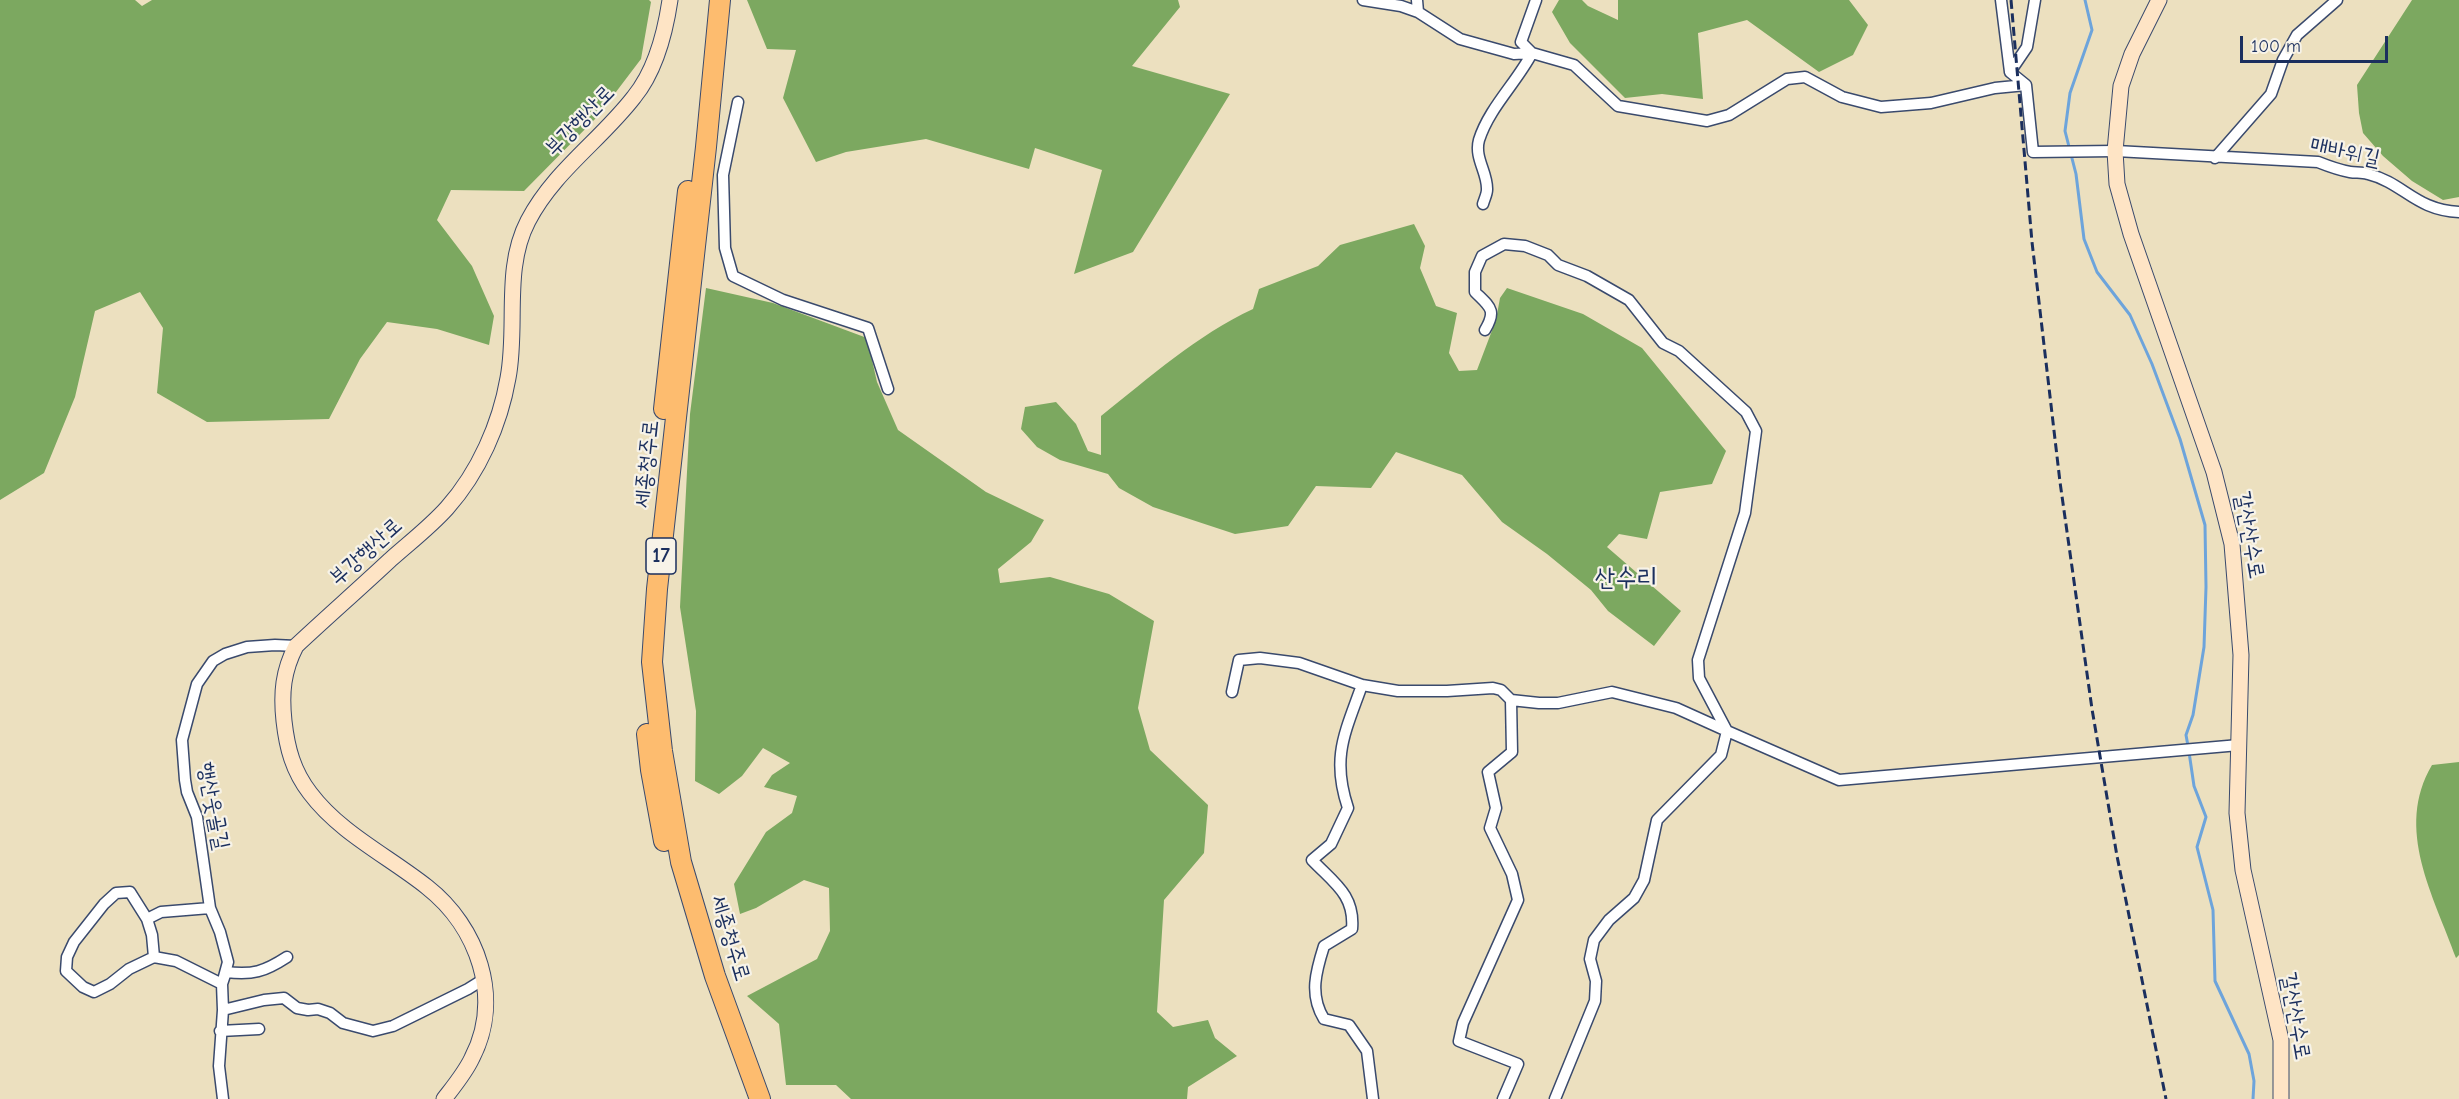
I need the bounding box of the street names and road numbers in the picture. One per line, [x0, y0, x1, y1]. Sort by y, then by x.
street label: 부강행산로 [540, 80, 620, 162]
street label: 매바위길 [2308, 132, 2382, 172]
street label: 세종청주로 [629, 419, 665, 509]
street label: 갈산산수로 [2228, 489, 2270, 581]
street label: 부강행산로 [324, 513, 408, 591]
road number: 17 [646, 538, 676, 574]
street label: 행산웃골길 [192, 760, 234, 852]
street label: 세종청주로 [704, 892, 756, 984]
street label: 갈산산수로 [2274, 970, 2316, 1062]

